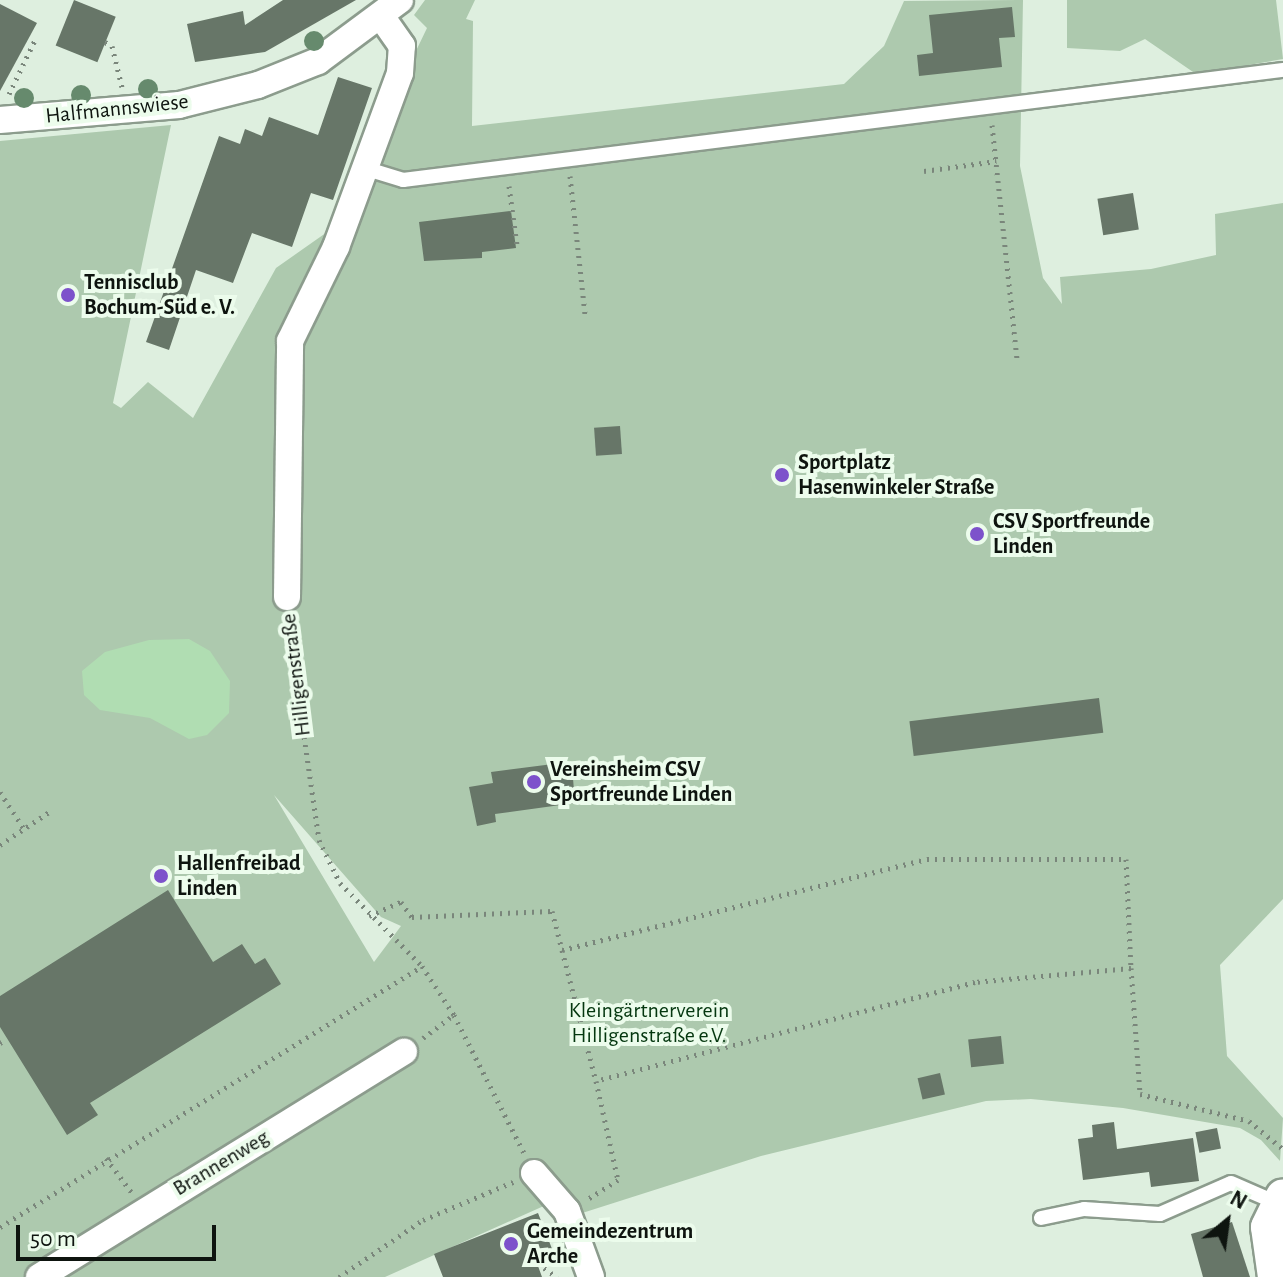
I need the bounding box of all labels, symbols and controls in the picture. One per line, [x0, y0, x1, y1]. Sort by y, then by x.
street label: Halfmannswiese [44, 88, 190, 130]
place label: Tennisclub Bochum-Süd e. V. [84, 269, 235, 320]
marker: Tennisclub Bochum-Süd e. V. [59, 286, 77, 304]
place label: Sportplatz Hasenwinkeler Straße [798, 449, 994, 500]
marker: Sportplatz Hasenwinkeler Straße [773, 466, 791, 484]
place label: CSV Sportfreunde Linden [993, 508, 1150, 560]
marker: CSV Sportfreunde Linden [968, 525, 986, 543]
street label: Hilligenstraße [275, 612, 317, 738]
place label: Vereinsheim CSV Sportfreunde Linden [550, 756, 732, 808]
marker: Vereinsheim CSV Sportfreunde Linden [525, 773, 543, 791]
place label: Hallenfreibad Linden [177, 850, 301, 902]
marker: Hallenfreibad Linden [152, 867, 170, 885]
park label: Kleingärtnerverein Hilligenstraße e.V. [569, 997, 729, 1048]
street label: Brannenweg [168, 1124, 274, 1202]
north arrow [1187, 1181, 1267, 1261]
text: N [1227, 1187, 1251, 1213]
scale bar [20, 1209, 220, 1259]
place label: Gemeindezentrum Arche [527, 1218, 693, 1270]
text: 50 m [30, 1227, 76, 1251]
marker: Gemeindezentrum Arche [502, 1235, 520, 1253]

